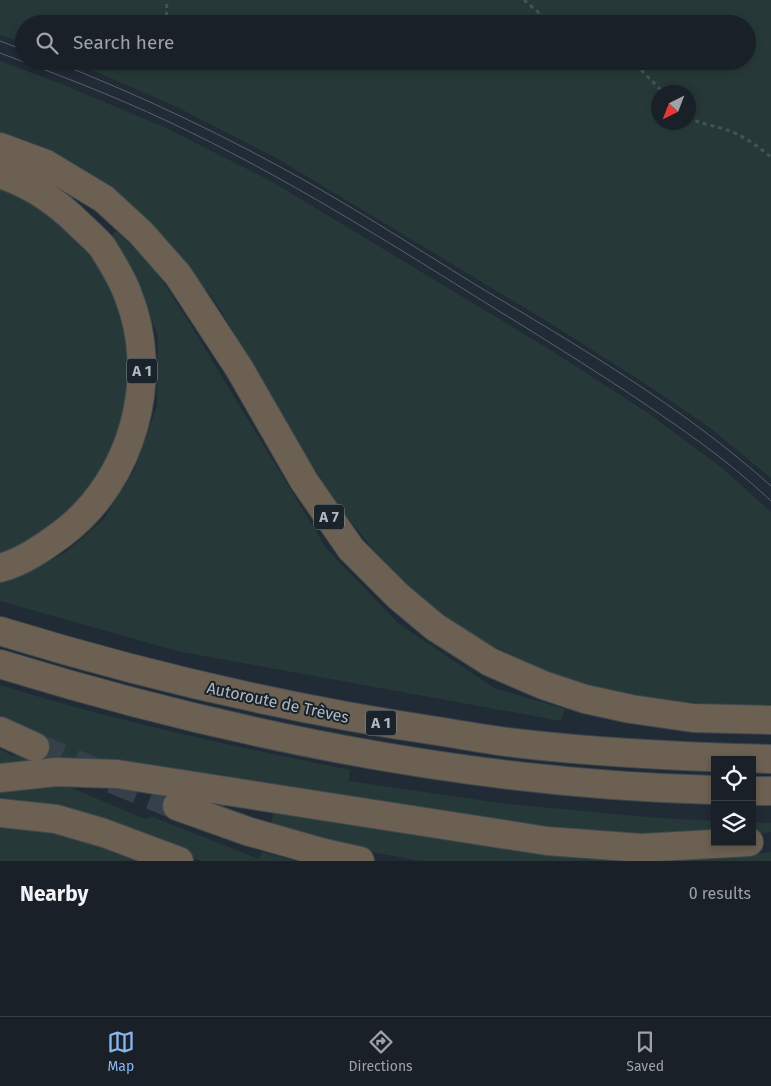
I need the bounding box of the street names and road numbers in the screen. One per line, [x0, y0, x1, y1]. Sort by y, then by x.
road number: A 1 [127, 358, 157, 384]
road number: A 7 [314, 504, 344, 530]
street label: Autoroute de Trèves [205, 678, 351, 727]
road number: A 1 [366, 710, 396, 736]

